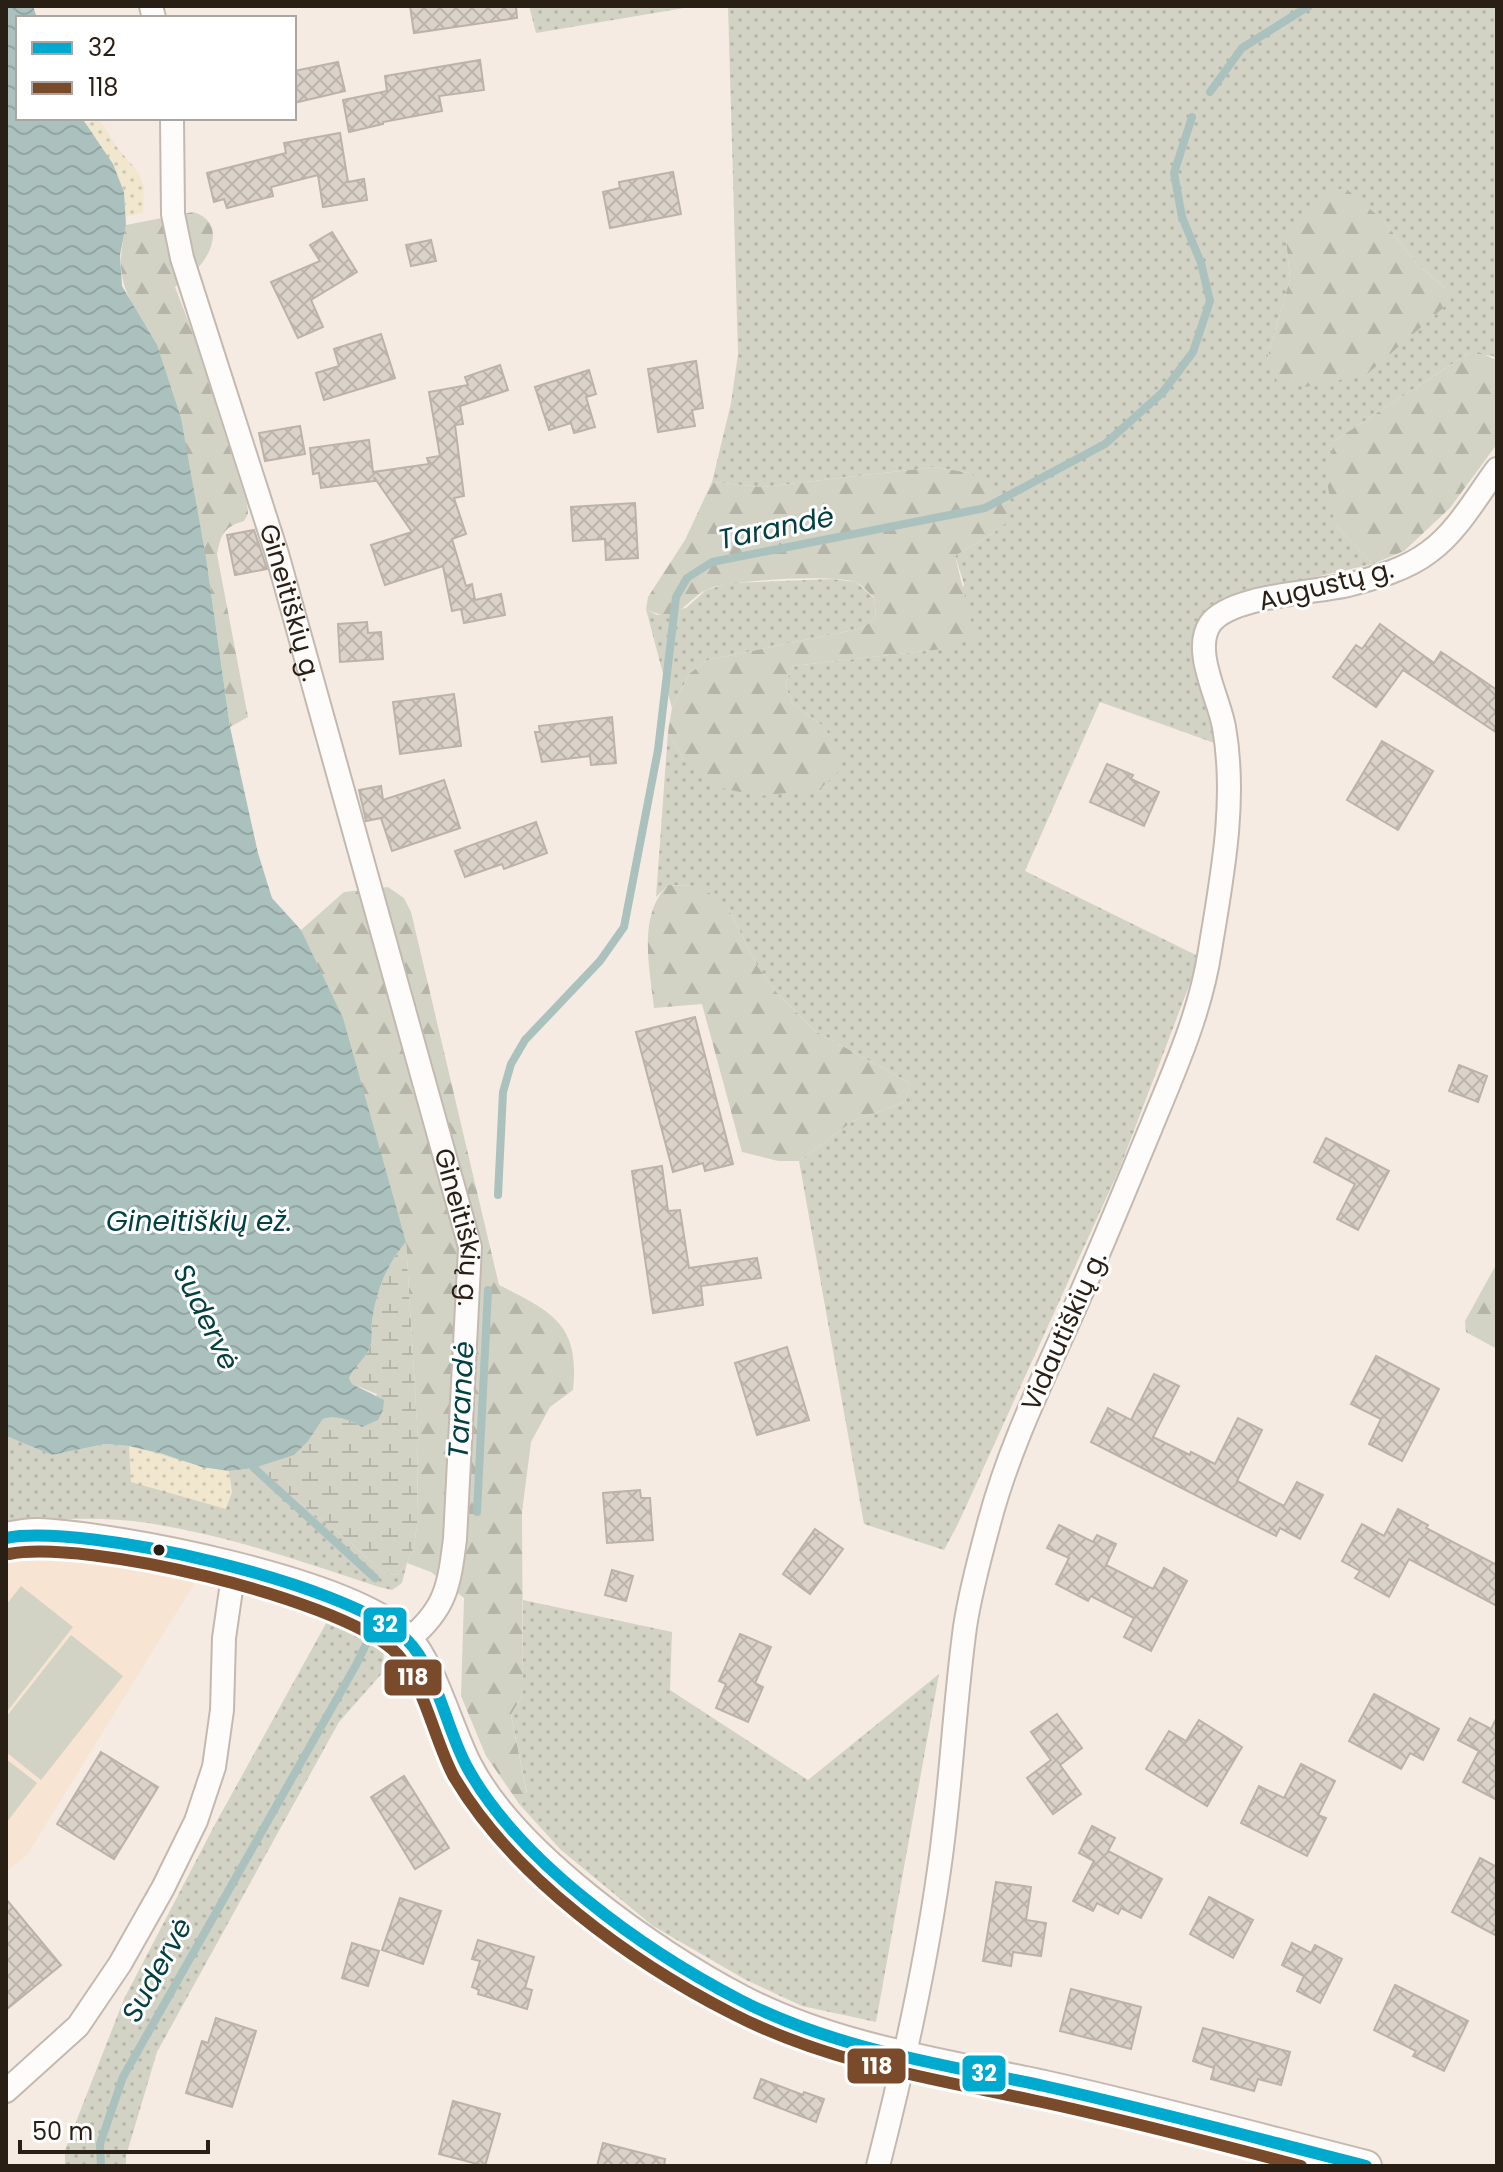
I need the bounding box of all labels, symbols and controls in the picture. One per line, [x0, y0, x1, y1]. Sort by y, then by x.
legend [16, 16, 296, 120]
text: 32 [88, 31, 116, 64]
text: 118 [88, 71, 119, 104]
water label: Tarandė [714, 497, 838, 559]
street label: Gineitiškių g. [250, 519, 330, 685]
street label: Augustų g. [1255, 551, 1397, 619]
street label: Gineitiškių g. [425, 1144, 489, 1308]
water label: Gineitiškių ež. [106, 1202, 292, 1241]
street label: Vidautiškių g. [1013, 1245, 1115, 1417]
water label: Sudervė [163, 1257, 249, 1377]
water label: Tarandė [438, 1340, 484, 1460]
unlabelled marker [151, 1542, 167, 1558]
line badge: 32 [362, 1606, 408, 1644]
text: 32 [372, 1609, 398, 1640]
line badge: 118 [383, 1658, 443, 1697]
text: 118 [398, 1662, 428, 1693]
water label: Sudervė [112, 1911, 202, 2029]
line badge: 118 [846, 2047, 907, 2085]
text: 118 [862, 2051, 892, 2082]
line badge: 32 [961, 2054, 1007, 2093]
text: 32 [971, 2058, 997, 2089]
scale bar [20, 2104, 208, 2154]
text: 50 m [32, 2115, 93, 2148]

